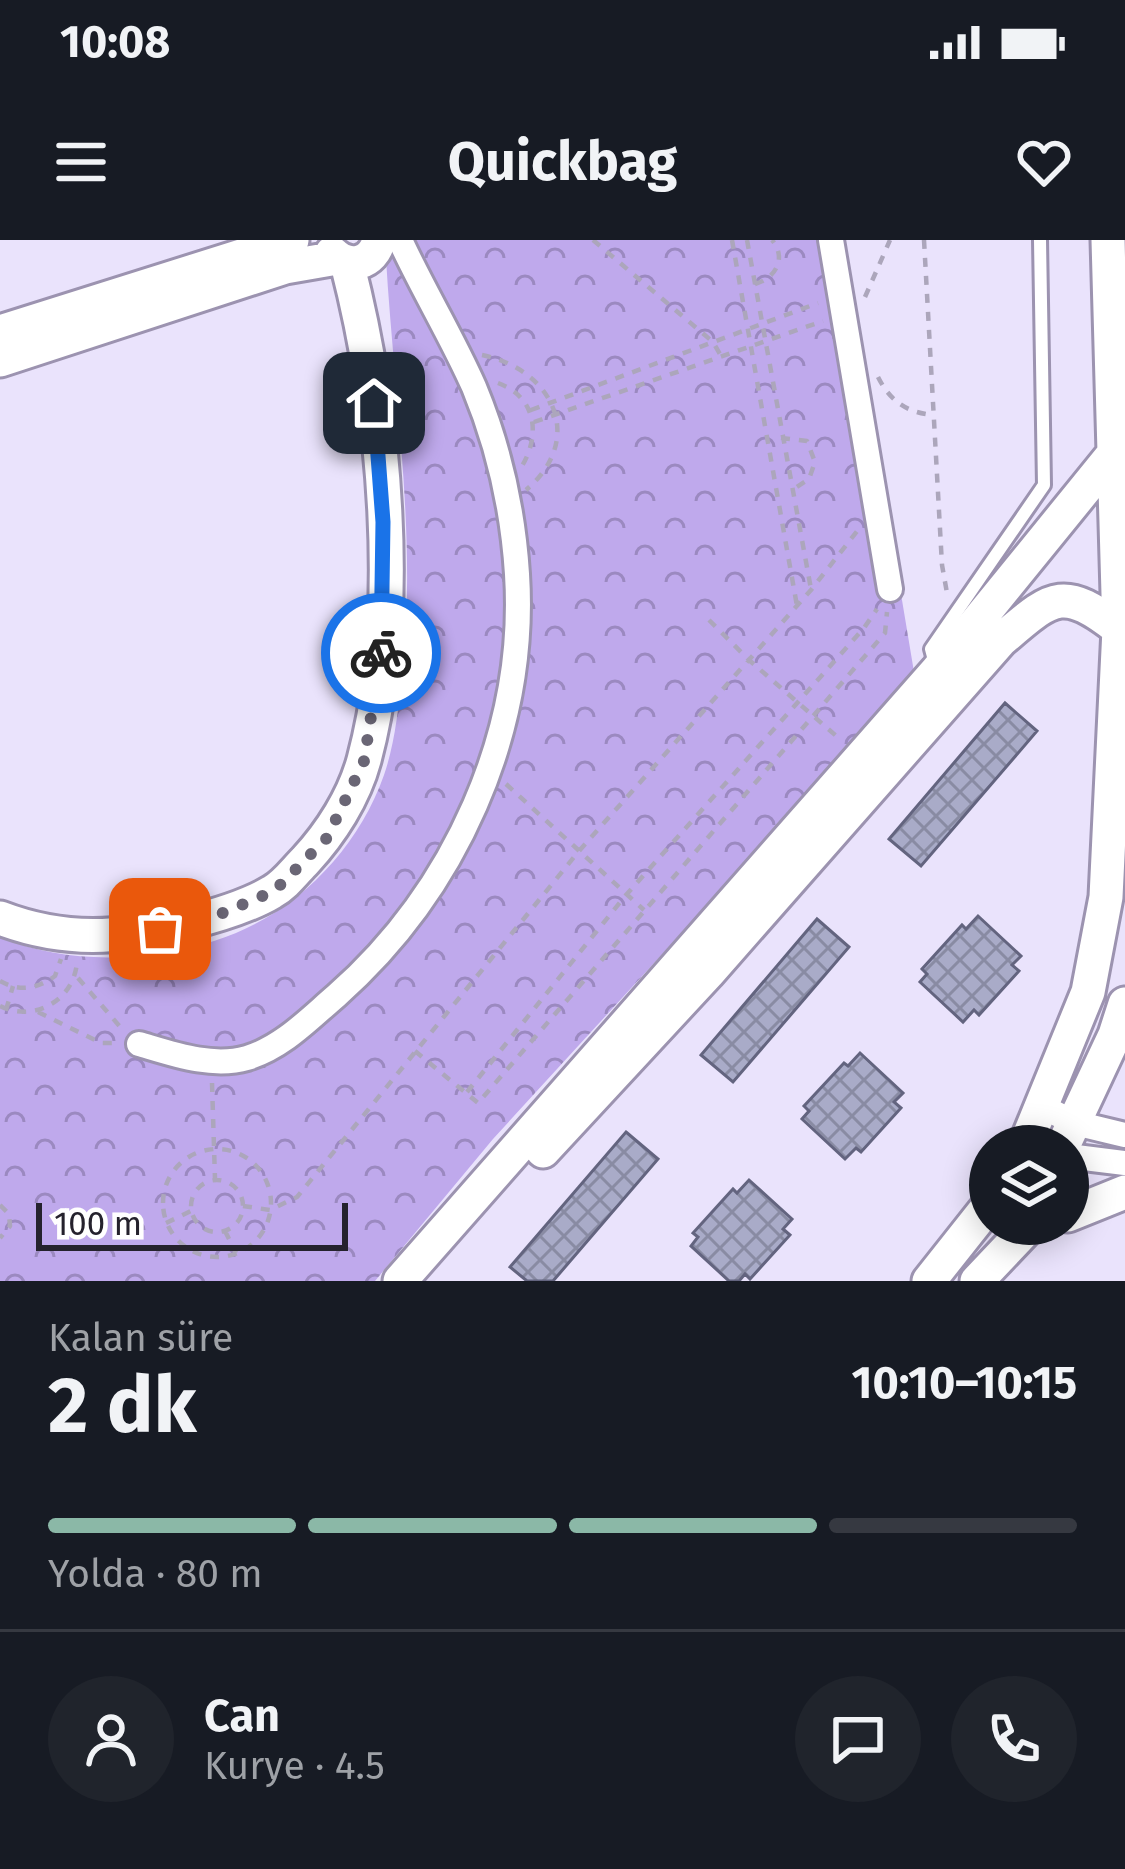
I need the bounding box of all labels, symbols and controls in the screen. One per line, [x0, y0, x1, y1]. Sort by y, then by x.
text: 10:08 [60, 15, 170, 69]
icon: menu [48, 129, 114, 195]
icon: heart [1011, 129, 1077, 195]
text: Quickbag [448, 130, 677, 194]
pin [323, 352, 425, 454]
icon: home [341, 370, 407, 436]
courier [321, 593, 441, 713]
icon: bike [348, 620, 414, 686]
pin [109, 878, 211, 980]
icon: bag [127, 896, 193, 962]
map controls [969, 1125, 1089, 1245]
button: layers [969, 1125, 1089, 1245]
scale bar [36, 1197, 348, 1250]
text: 100 m [54, 1204, 142, 1244]
text: Kalan süre [48, 1315, 233, 1361]
text: 10:10–10:15 [852, 1356, 1077, 1410]
text: 2 dk [48, 1359, 197, 1453]
text: Yolda · 80 m [48, 1551, 263, 1597]
button: person [48, 1676, 174, 1802]
button: chat [795, 1676, 921, 1802]
button: phone [951, 1676, 1077, 1802]
text: Can [204, 1689, 280, 1743]
text: Kurye · 4.5 [204, 1743, 385, 1789]

